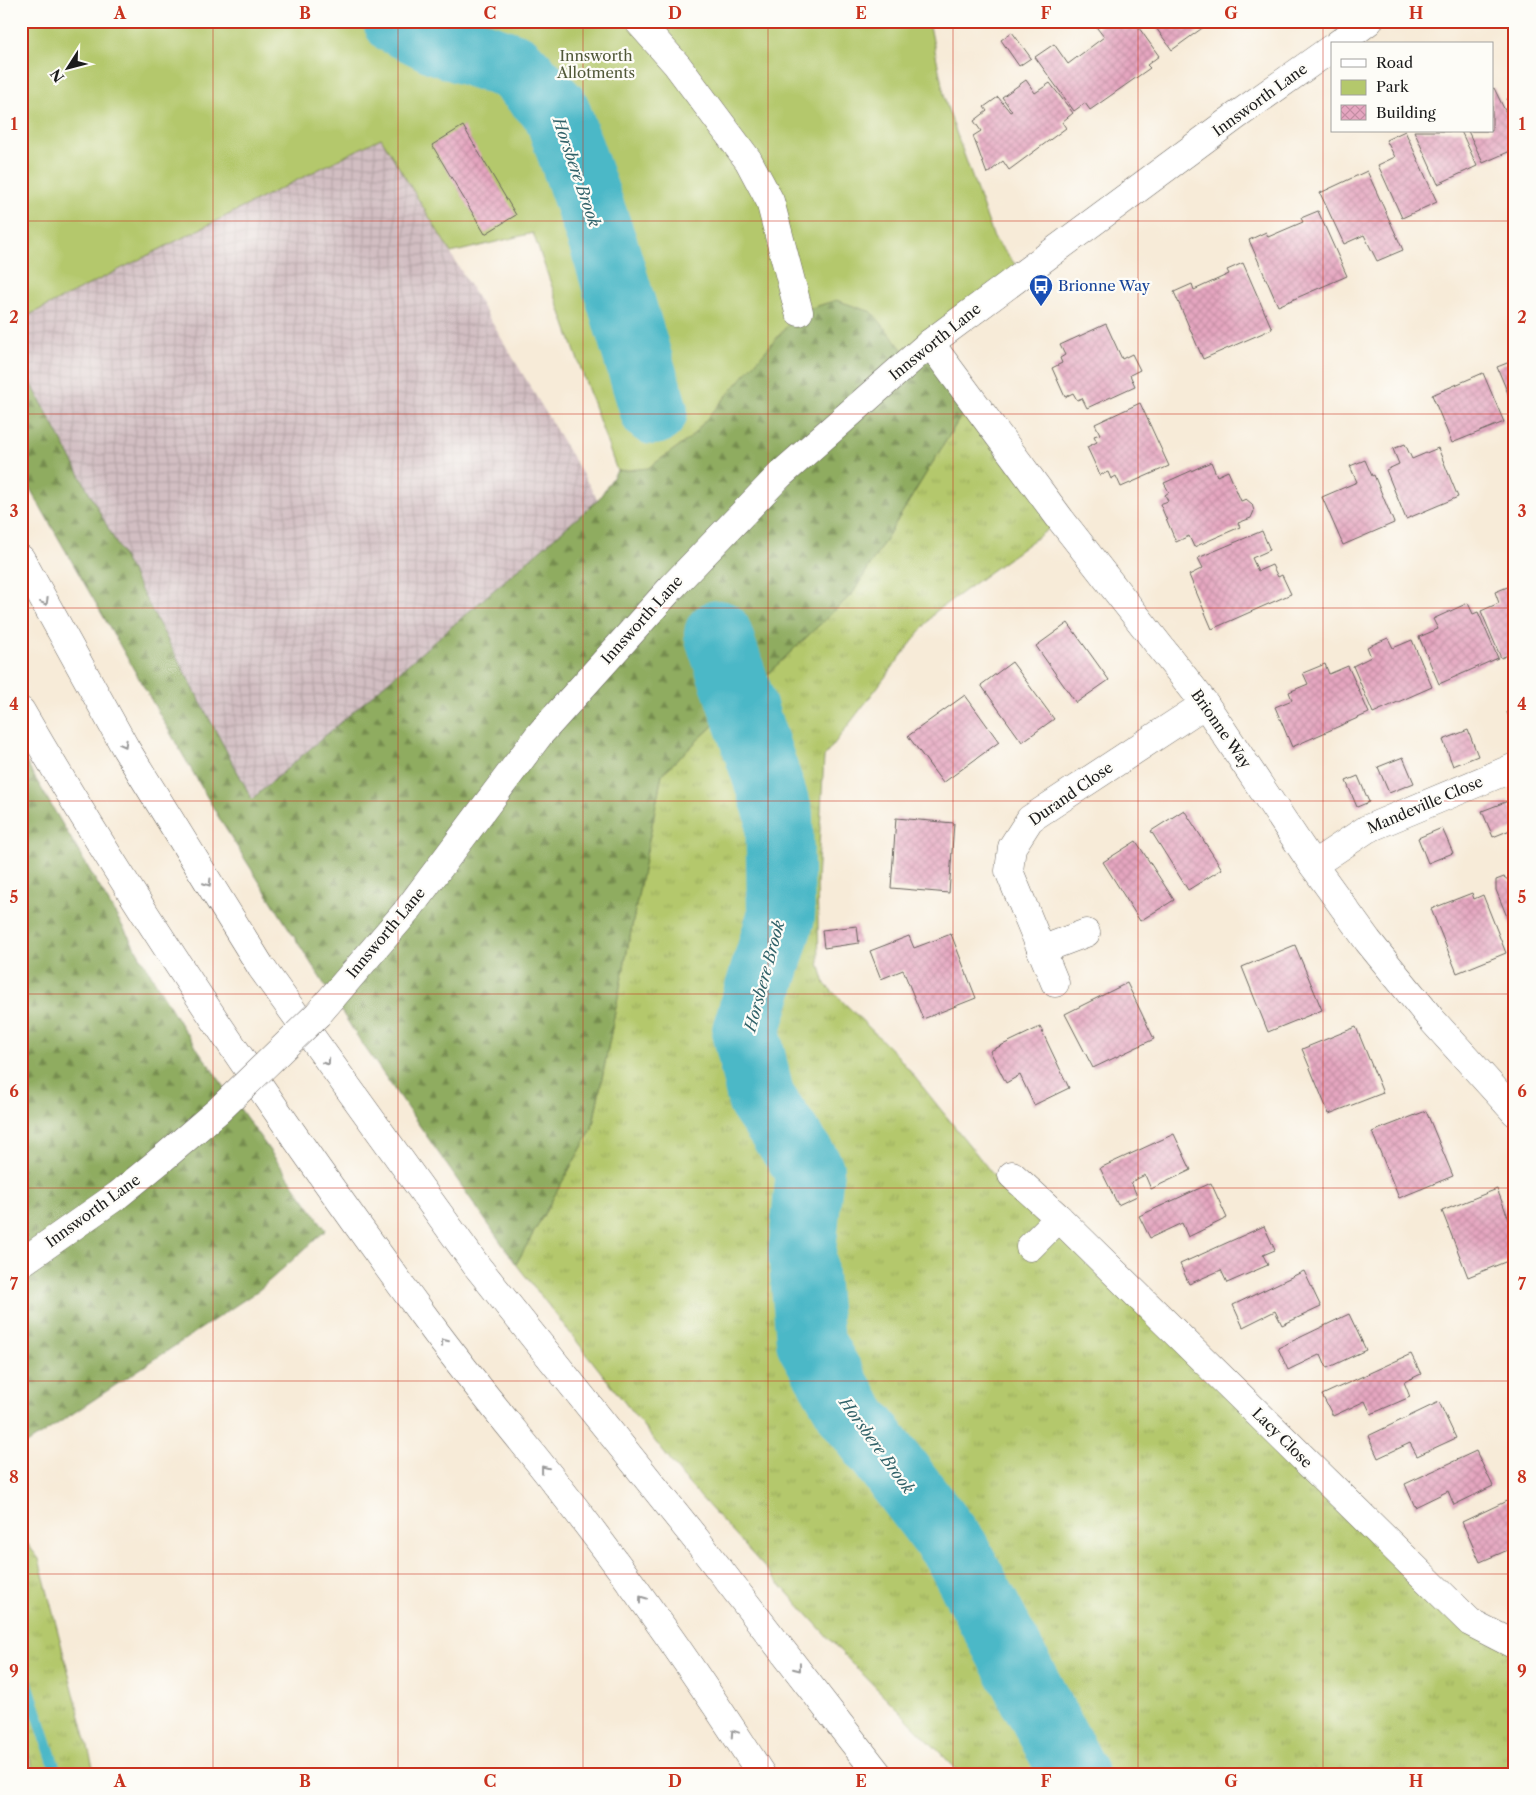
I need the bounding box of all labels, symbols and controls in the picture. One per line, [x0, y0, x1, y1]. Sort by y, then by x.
text: A [113, 3, 127, 23]
text: B [299, 3, 311, 23]
text: C [484, 3, 496, 23]
text: D [668, 3, 682, 23]
text: E [855, 3, 867, 23]
text: F [1041, 3, 1052, 23]
text: G [1224, 3, 1238, 23]
text: H [1409, 3, 1423, 23]
north arrow [42, 42, 92, 92]
legend [1331, 42, 1494, 132]
park label: Innsworth Allotments [556, 46, 635, 82]
text: Road [1376, 53, 1413, 72]
street label: Innsworth Lane [1209, 59, 1311, 140]
text: N [47, 65, 68, 86]
text: Park [1376, 77, 1410, 96]
text: Building [1376, 103, 1436, 122]
water label: Horsbere Brook [548, 113, 605, 230]
text: 1 [10, 114, 18, 134]
text: 1 [1518, 114, 1526, 134]
bus stop icon: Brionne Way [1028, 273, 1054, 307]
place label: Brionne Way [1058, 276, 1151, 295]
street label: Innsworth Lane [885, 299, 984, 384]
text: 2 [9, 307, 19, 327]
text: 2 [1517, 307, 1527, 327]
text: 3 [9, 501, 19, 521]
text: 3 [1517, 501, 1527, 521]
street label: Innsworth Lane [597, 571, 686, 668]
one-way arrow [39, 597, 49, 606]
street label: Brionne Way [1187, 686, 1256, 772]
text: 4 [9, 694, 19, 714]
text: 4 [1517, 694, 1527, 714]
one-way arrow [117, 739, 127, 748]
street label: Durand Close [1025, 758, 1116, 830]
street label: Mandeville Close [1364, 772, 1485, 837]
one-way arrow [202, 877, 212, 886]
street label: Innsworth Lane [342, 883, 429, 982]
text: 5 [10, 887, 19, 907]
text: 5 [1518, 887, 1527, 907]
water label: Horsbere Brook [739, 917, 789, 1036]
one-way arrow [321, 1056, 330, 1066]
text: 6 [9, 1081, 19, 1101]
text: 6 [1517, 1081, 1527, 1101]
street label: Innsworth Lane [42, 1170, 144, 1251]
text: 7 [10, 1274, 19, 1294]
text: 7 [1518, 1274, 1527, 1294]
one-way arrow [440, 1338, 449, 1347]
water label: Horsbere Brook [834, 1391, 919, 1498]
street label: Lacy Close [1248, 1404, 1316, 1472]
one-way arrow [542, 1466, 550, 1475]
text: 8 [9, 1467, 19, 1487]
text: 8 [1517, 1467, 1527, 1487]
one-way arrow [639, 1595, 648, 1605]
text: 9 [9, 1661, 19, 1681]
text: 9 [1517, 1661, 1527, 1681]
one-way arrow [792, 1663, 801, 1672]
one-way arrow [731, 1729, 740, 1739]
text: A [113, 1771, 127, 1791]
text: B [299, 1771, 311, 1791]
text: C [484, 1771, 496, 1791]
text: D [668, 1771, 682, 1791]
text: E [855, 1771, 867, 1791]
text: F [1041, 1771, 1052, 1791]
text: G [1224, 1771, 1238, 1791]
text: H [1409, 1771, 1423, 1791]

